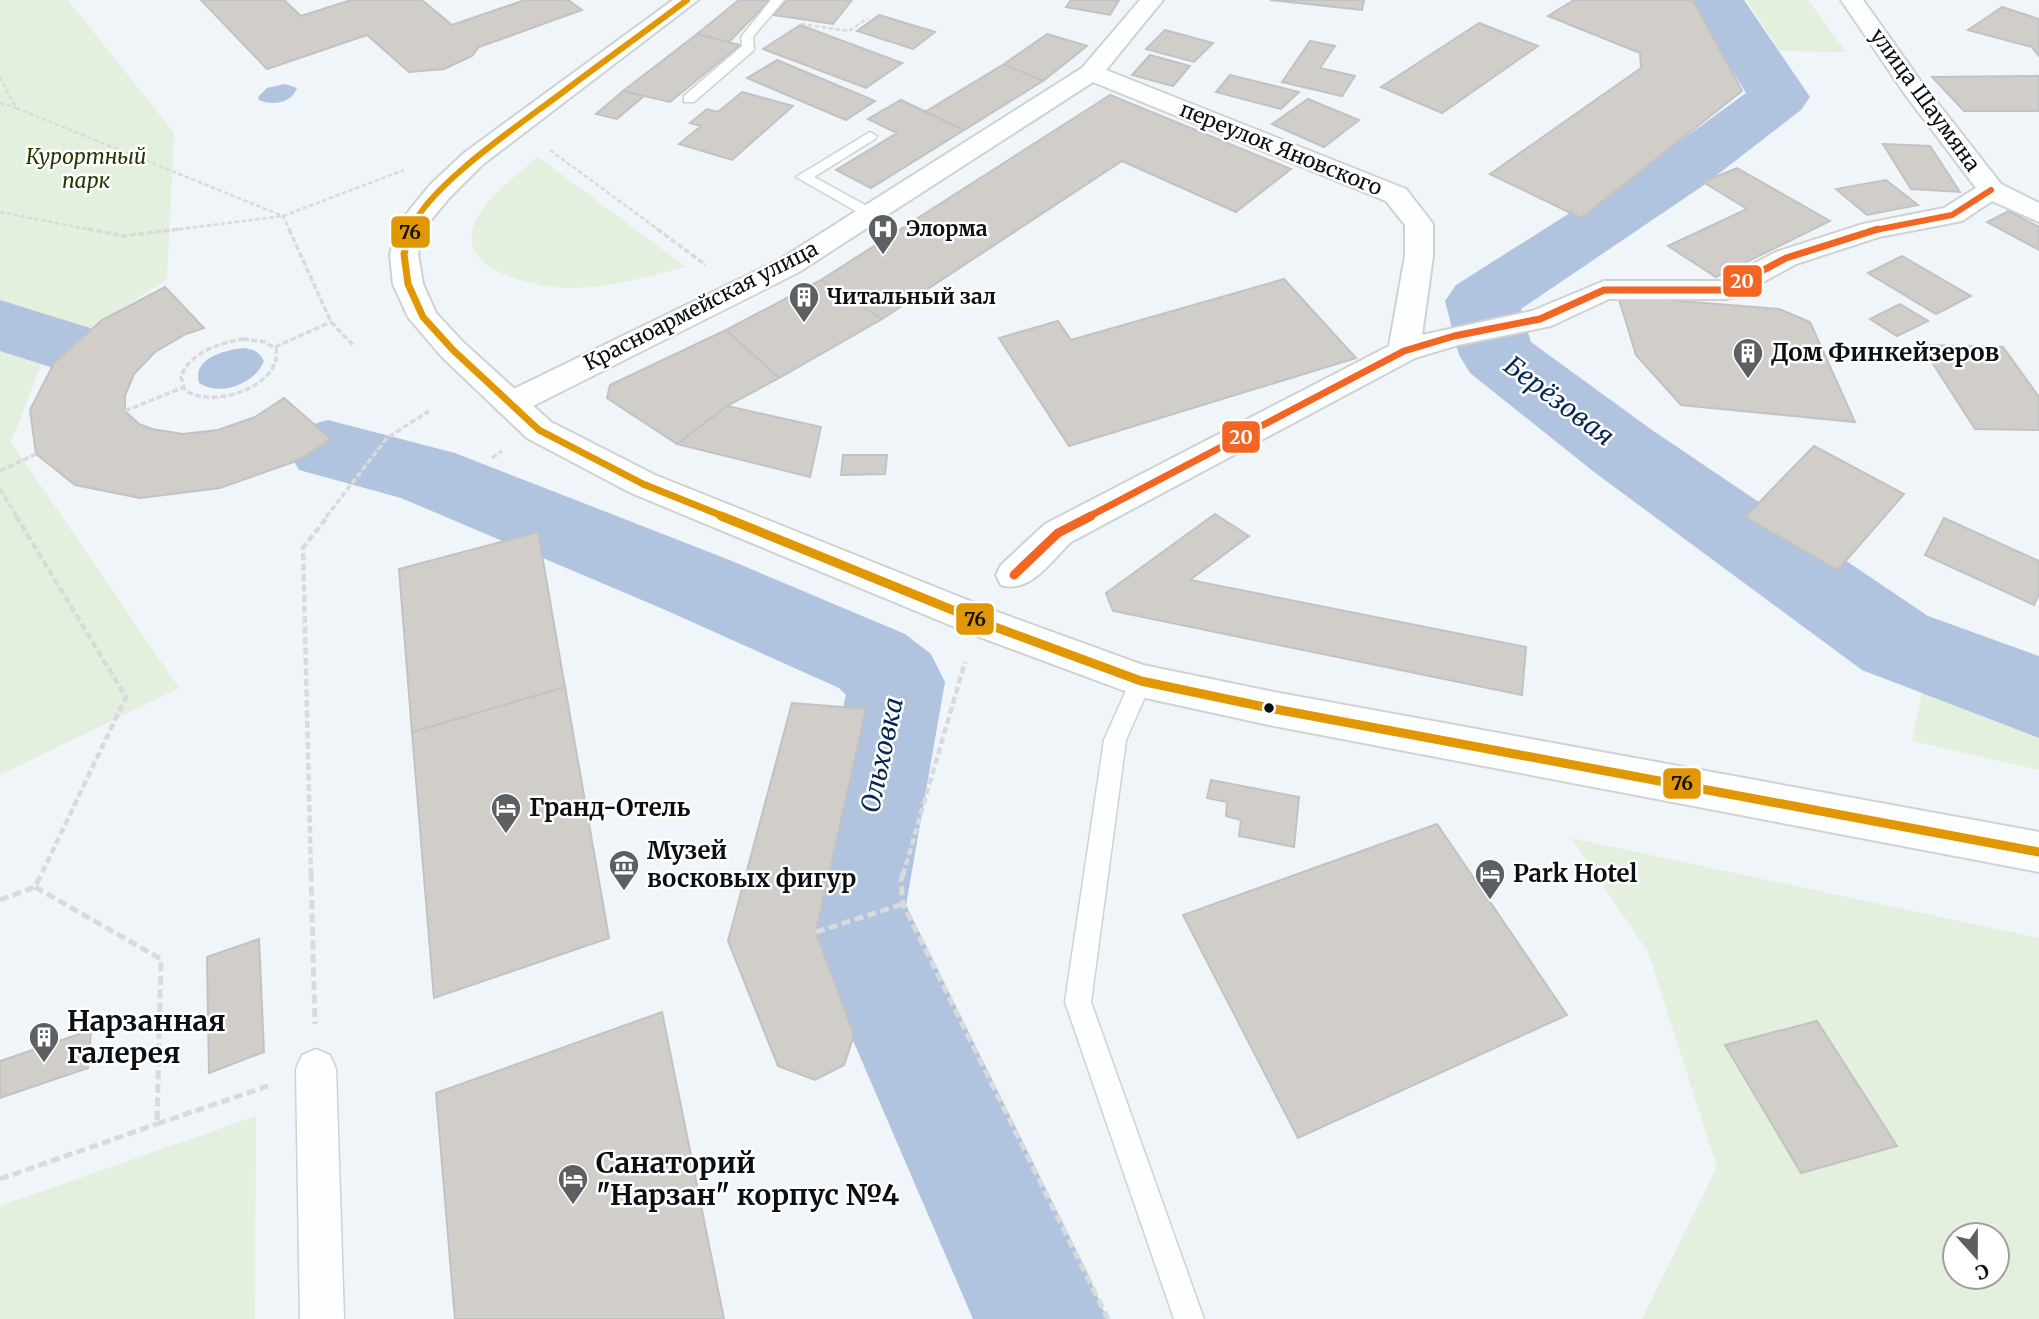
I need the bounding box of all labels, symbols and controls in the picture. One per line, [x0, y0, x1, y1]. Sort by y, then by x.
street label: улица Шаумяна [1864, 23, 1986, 177]
street label: переулок Яновского [1176, 96, 1386, 201]
park label: Курортный парк [26, 143, 146, 194]
hospital icon: Элорма [866, 212, 900, 256]
line badge: 76 [390, 215, 431, 249]
place label: Элорма [906, 215, 988, 242]
text: 76 [399, 220, 421, 244]
street label: Красноармейская улица [579, 235, 822, 376]
line badge: 20 [1722, 264, 1763, 298]
text: 20 [1730, 269, 1754, 293]
building icon: Читальный зал [787, 280, 821, 324]
place label: Читальный зал [827, 283, 996, 310]
building icon: Дом Финкейзеров [1731, 336, 1765, 380]
place label: Дом Финкейзеров [1771, 337, 1999, 368]
water label: Берёзовая [1498, 349, 1621, 453]
line badge: 20 [1221, 420, 1261, 454]
text: 20 [1229, 425, 1253, 449]
line badge: 76 [955, 602, 995, 636]
text: 76 [964, 607, 986, 631]
water label: Ольховка [853, 694, 910, 816]
unlabelled marker [1262, 701, 1276, 715]
line badge: 76 [1662, 767, 1702, 800]
text: 76 [1671, 771, 1693, 795]
hotel icon: Гранд-Отель [489, 791, 523, 835]
place label: Гранд-Отель [529, 792, 691, 823]
place label: Музей восковых фигур [647, 835, 856, 894]
museum icon: Музей восковых фигур [607, 848, 641, 892]
hotel icon: Park Hotel [1473, 857, 1507, 901]
place label: Park Hotel [1513, 858, 1637, 889]
place label: Нарзанная галерея [67, 1003, 226, 1071]
building icon: Нарзанная галерея [27, 1020, 61, 1064]
place label: Санаторий "Нарзан" корпус №4 [596, 1145, 899, 1213]
hotel icon: Санаторий "Нарзан" корпус №4 [556, 1162, 590, 1206]
north arrow [1941, 1221, 2011, 1291]
text: С [1972, 1258, 1992, 1285]

